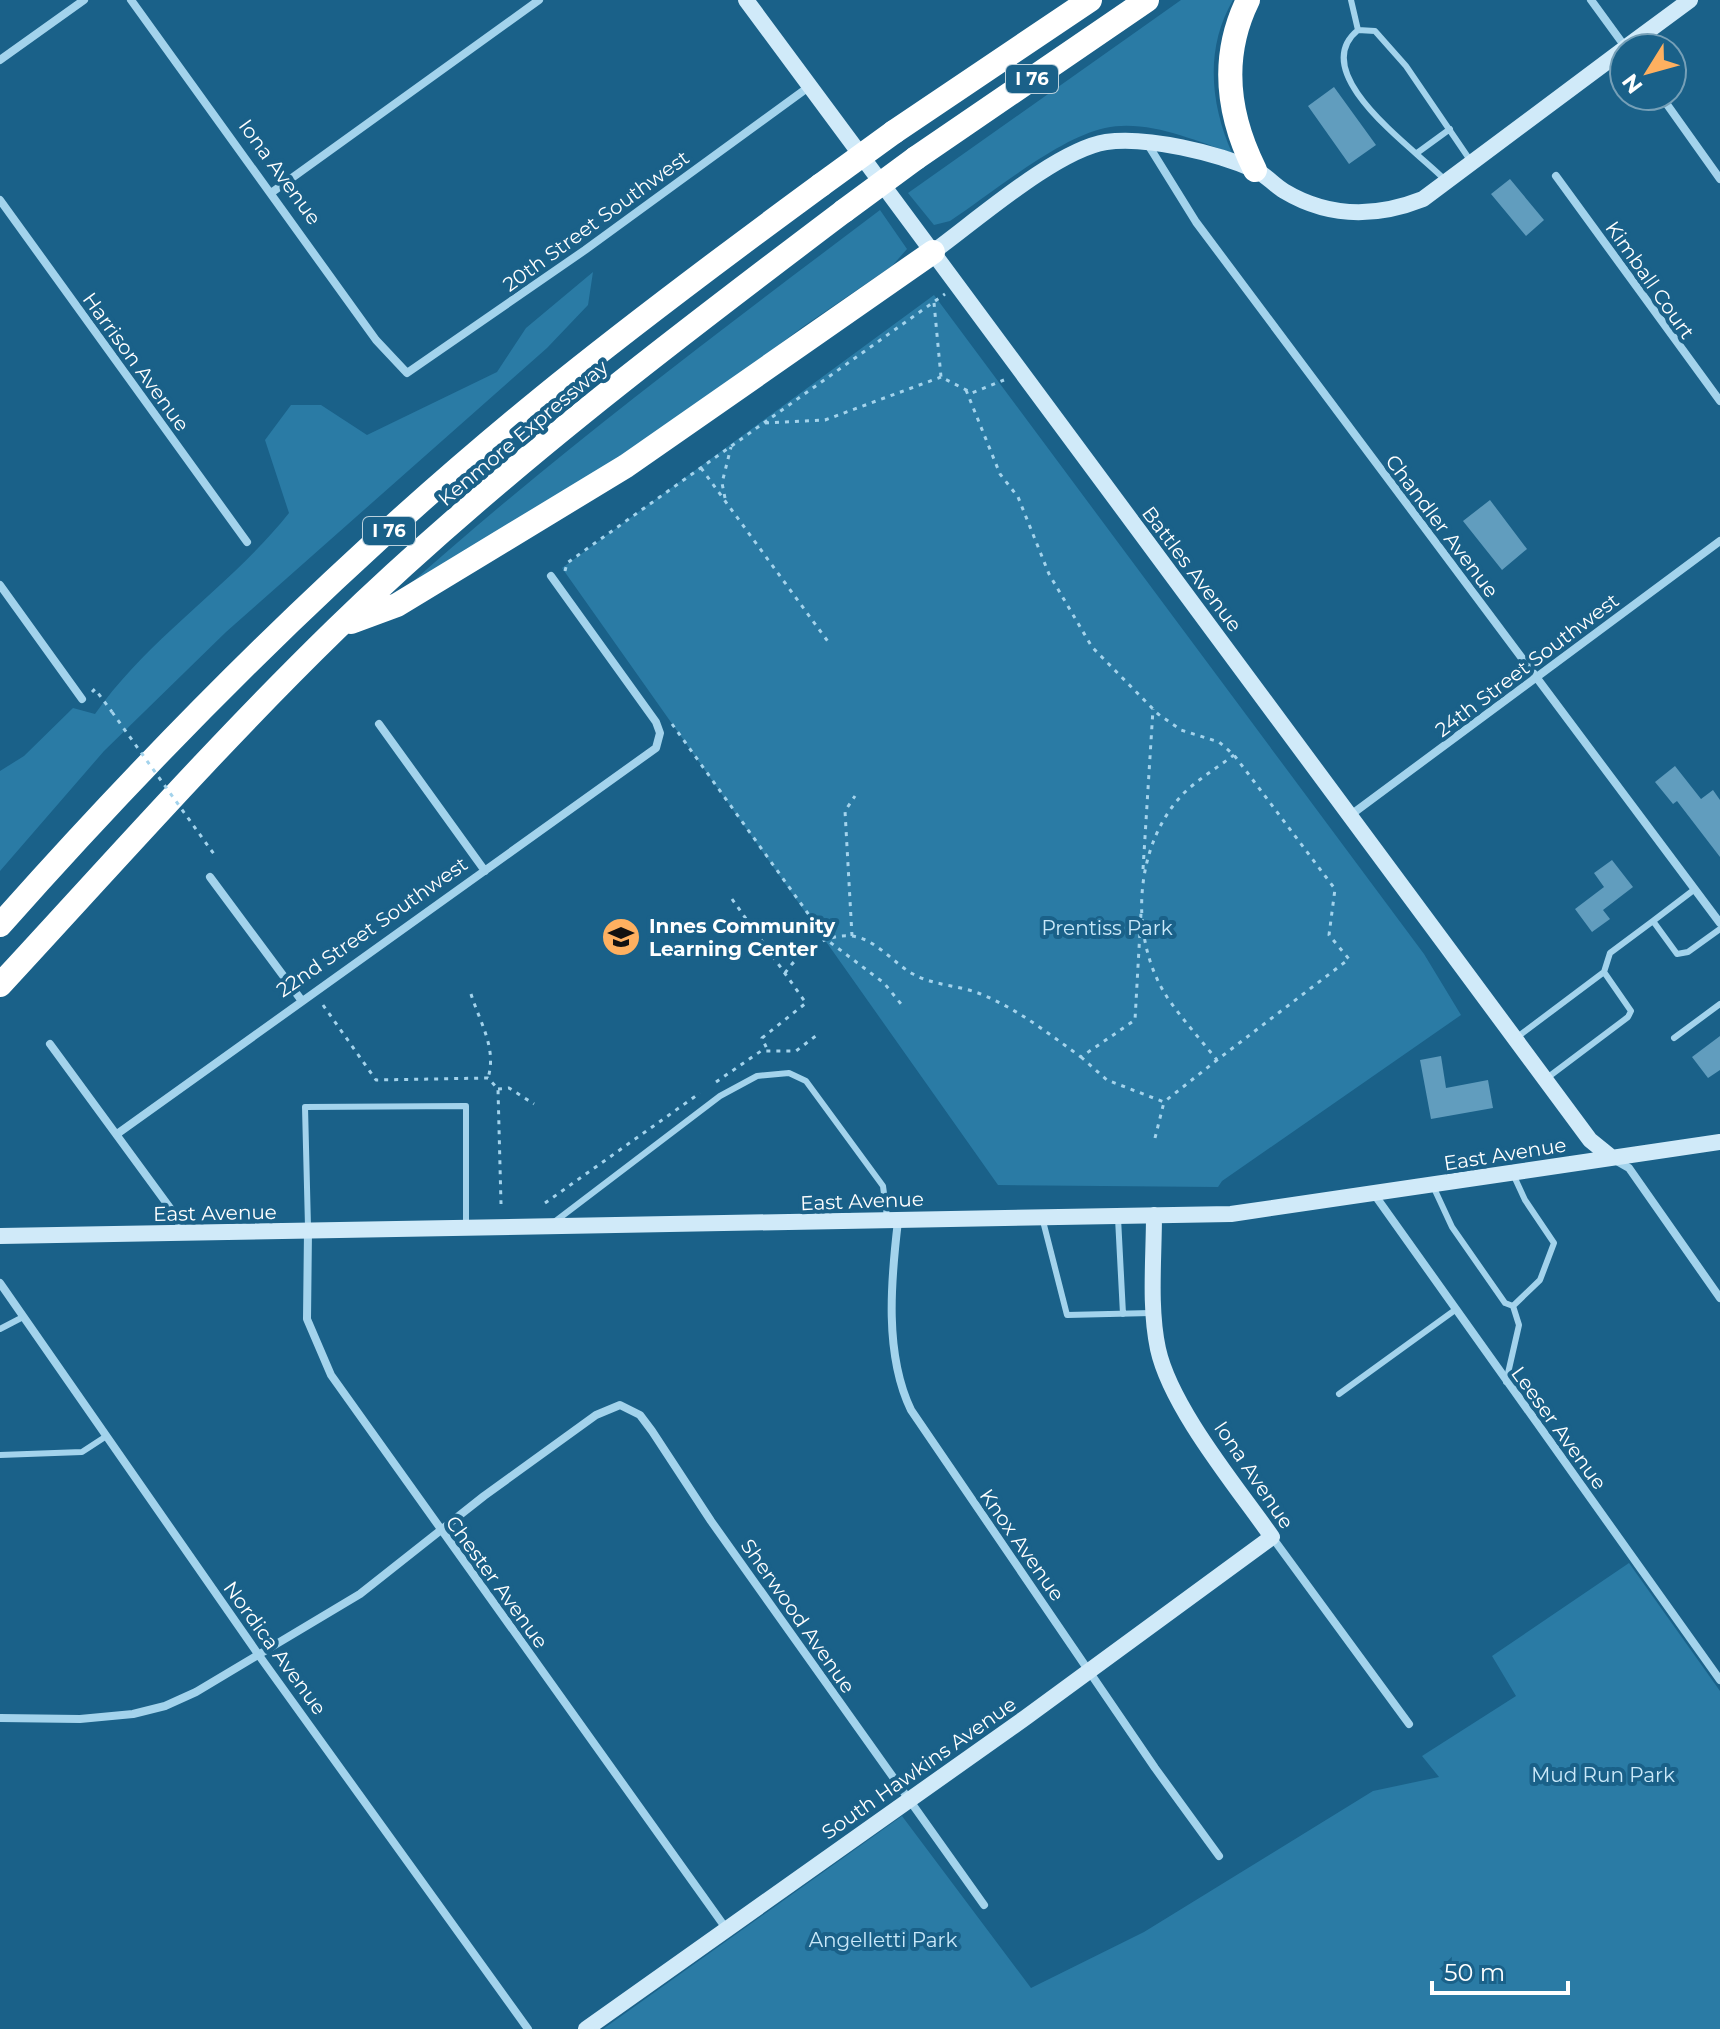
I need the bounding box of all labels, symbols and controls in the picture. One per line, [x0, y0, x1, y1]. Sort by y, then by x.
north arrow [1608, 32, 1688, 112]
road number: I 76 [1006, 65, 1058, 93]
text: N [1616, 69, 1649, 99]
street label: Iona Avenue [234, 115, 326, 229]
street label: 20th Street Southwest [498, 145, 694, 297]
street label: Kimball Court [1601, 216, 1699, 344]
street label: Harrison Avenue [78, 288, 194, 436]
street label: Kenmore Expressway [433, 355, 613, 511]
street label: Chandler Avenue [1380, 450, 1504, 602]
street label: Battles Avenue [1137, 502, 1247, 636]
road number: I 76 [363, 517, 415, 545]
street label: 24th Street Southwest [1430, 588, 1624, 742]
street label: 22nd Street Southwest [272, 852, 472, 1002]
place label: Innes Community Learning Center [649, 914, 836, 961]
school or university icon: Innes Community Learning Center [600, 916, 642, 958]
park label: Prentiss Park [1041, 916, 1173, 940]
street label: East Avenue [1442, 1132, 1568, 1176]
street label: East Avenue [800, 1187, 924, 1215]
street label: East Avenue [153, 1200, 277, 1226]
street label: Leeser Avenue [1506, 1362, 1612, 1494]
street label: Iona Avenue [1209, 1417, 1299, 1533]
street label: Knox Avenue [975, 1484, 1069, 1606]
street label: Chester Avenue [441, 1511, 553, 1653]
street label: Sherwood Avenue [736, 1534, 860, 1698]
street label: Nordica Avenue [218, 1577, 332, 1719]
street label: South Hawkins Avenue [817, 1692, 1021, 1844]
park label: Mud Run Park [1531, 1763, 1675, 1787]
park label: Angelletti Park [809, 1928, 957, 1952]
scale bar [1432, 1945, 1568, 1995]
text: 50 m [1444, 1958, 1505, 1987]

